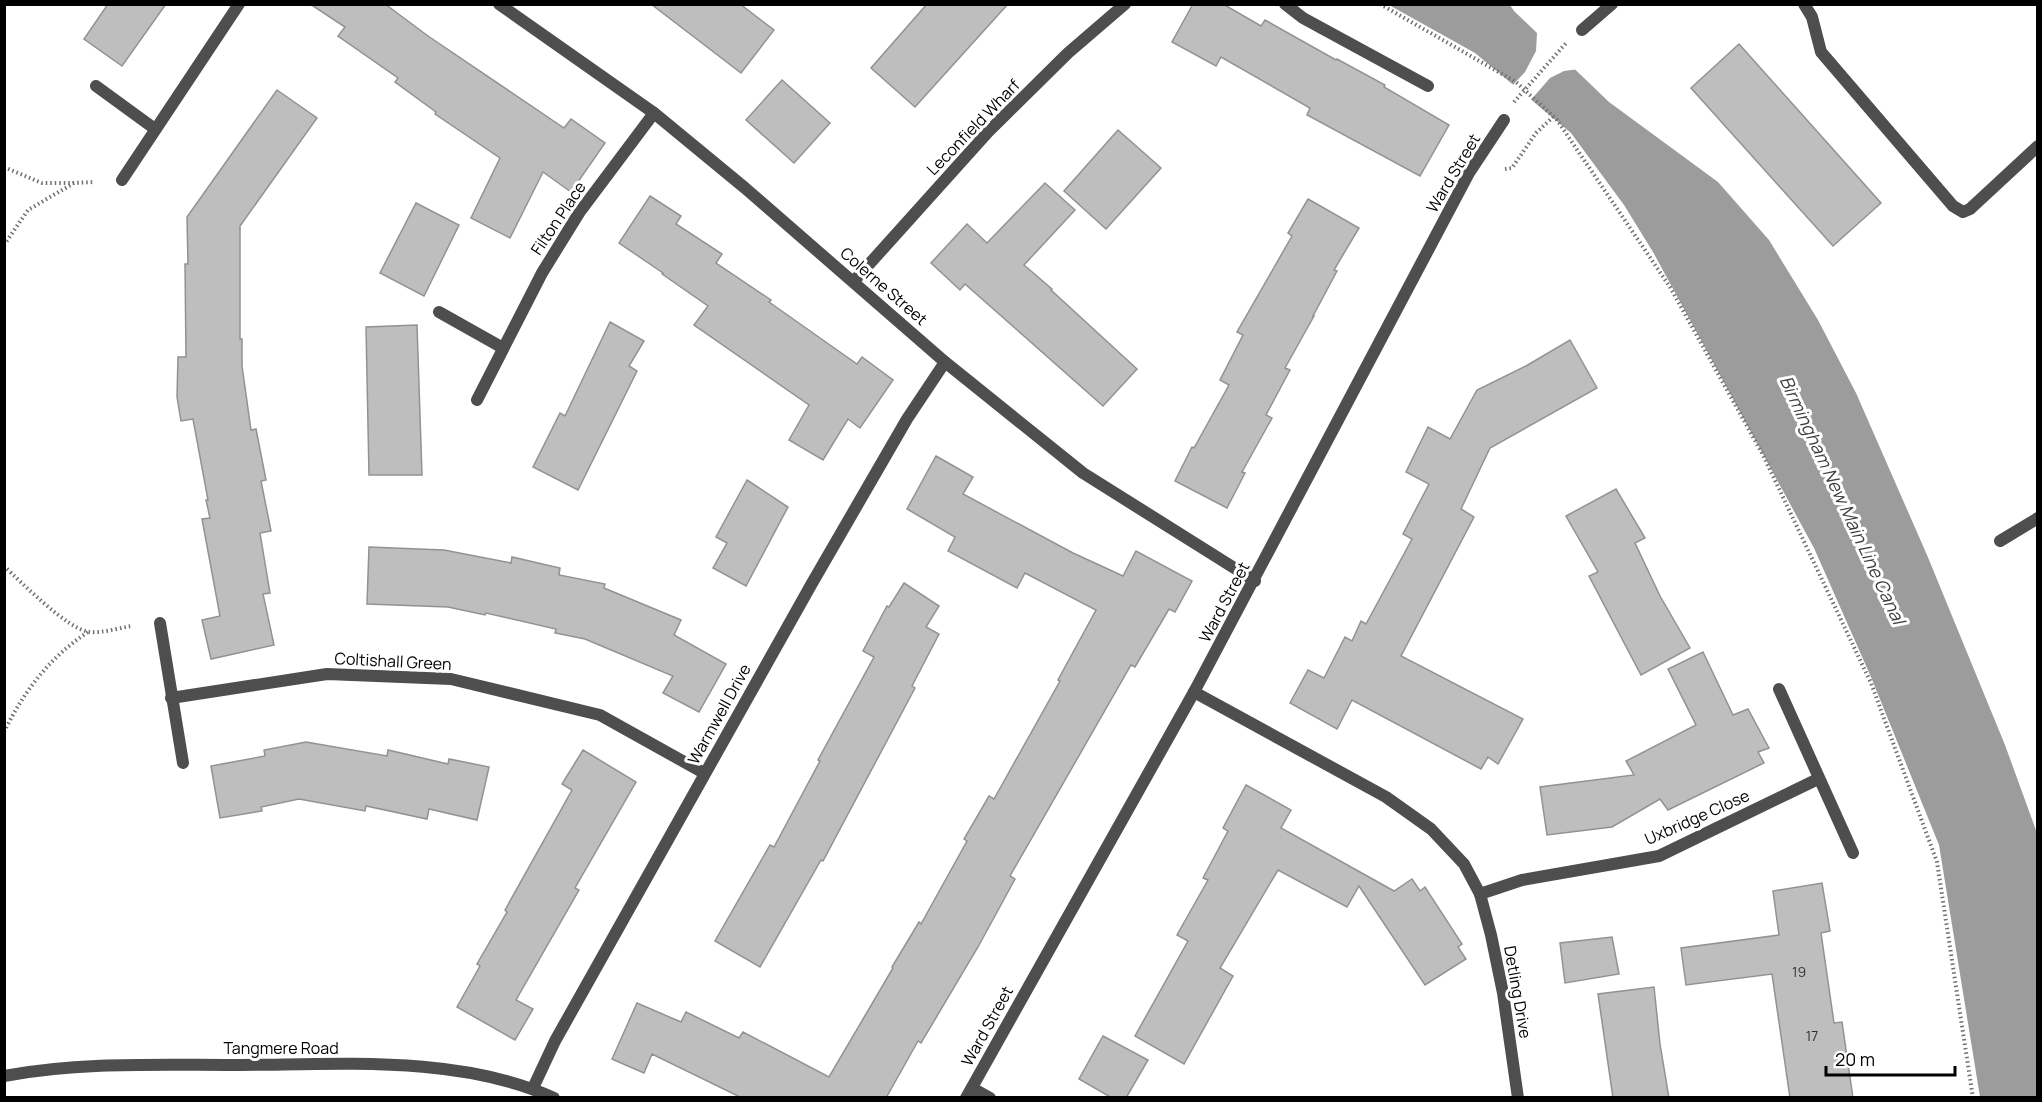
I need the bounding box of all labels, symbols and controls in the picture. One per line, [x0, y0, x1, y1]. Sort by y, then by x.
street label: Leconfield Wharf [922, 74, 1025, 180]
street label: Ward Street [1421, 129, 1485, 217]
street label: Filton Place [525, 177, 591, 259]
street label: Colerne Street [836, 242, 932, 330]
water label: Birmingham New Main Line Canal [1775, 371, 1912, 630]
street label: Ward Street [1194, 558, 1254, 646]
street label: Coltishall Green [334, 647, 452, 675]
street label: Warmwell Drive [682, 660, 756, 768]
street label: Uxbridge Close [1641, 784, 1753, 850]
street label: Detling Drive [1499, 944, 1537, 1040]
house number: 19 [1792, 962, 1806, 981]
street label: Ward Street [956, 982, 1018, 1070]
house number: 17 [1806, 1026, 1818, 1045]
street label: Tangmere Road [223, 1037, 339, 1059]
scale bar [1826, 1039, 1955, 1077]
text: 20 m [1835, 1047, 1875, 1071]

